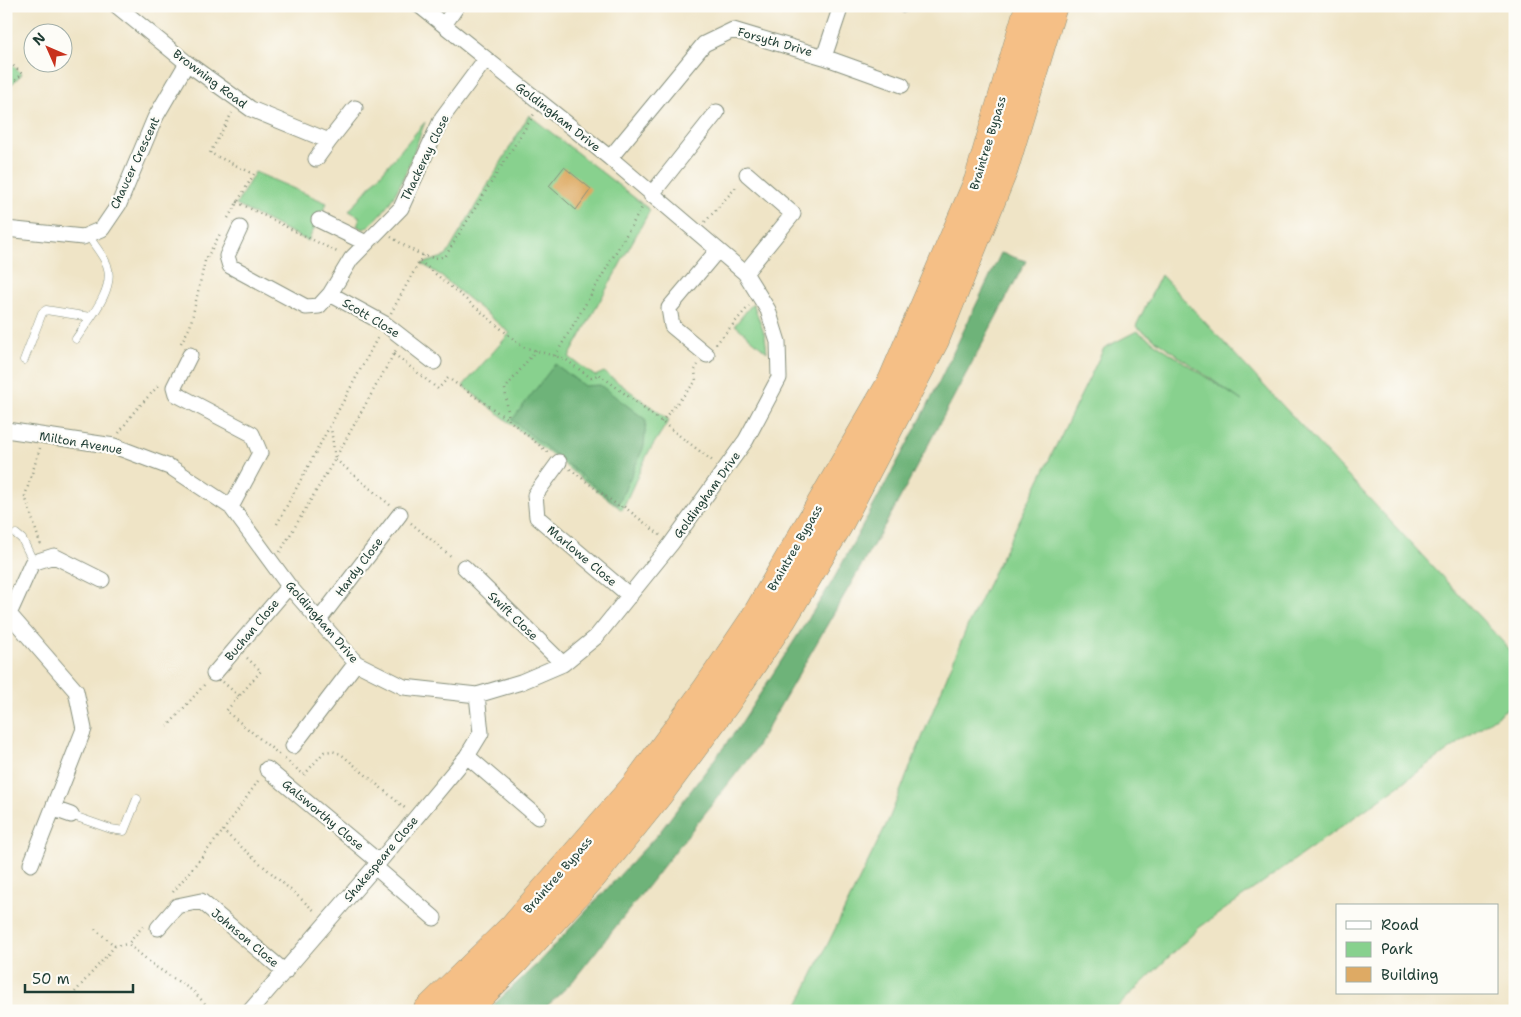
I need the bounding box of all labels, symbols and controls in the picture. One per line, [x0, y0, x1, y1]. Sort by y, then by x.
north arrow [22, 22, 72, 72]
street label: Forsyth Drive [736, 24, 814, 60]
text: N [29, 29, 49, 49]
street label: Browning Road [170, 46, 251, 112]
street label: Goldingham Drive [512, 79, 604, 155]
street label: Braintree Bypass [966, 94, 1010, 192]
street label: Thackeray Close [397, 112, 453, 204]
street label: Chaucer Crescent [107, 114, 163, 212]
street label: Scott Close [339, 295, 403, 342]
street label: Milton Avenue [38, 428, 124, 458]
street label: Goldingham Drive [670, 448, 744, 542]
street label: Braintree Bypass [764, 502, 826, 594]
street label: Marlowe Close [544, 522, 620, 590]
street label: Hardy Close [332, 534, 387, 600]
street label: Goldingham Drive [282, 578, 362, 667]
street label: Swift Close [484, 588, 542, 644]
street label: Buchan Close [221, 595, 283, 664]
street label: Galsworthy Close [279, 776, 367, 854]
street label: Shakespeare Close [340, 813, 422, 905]
street label: Braintree Bypass [520, 833, 596, 917]
legend [1336, 904, 1498, 994]
street label: Johnson Close [208, 905, 282, 971]
text: Road [1381, 915, 1419, 935]
text: Park [1381, 939, 1413, 959]
scale bar [25, 962, 132, 994]
text: Building [1381, 965, 1438, 985]
text: 50 m [32, 969, 70, 989]

